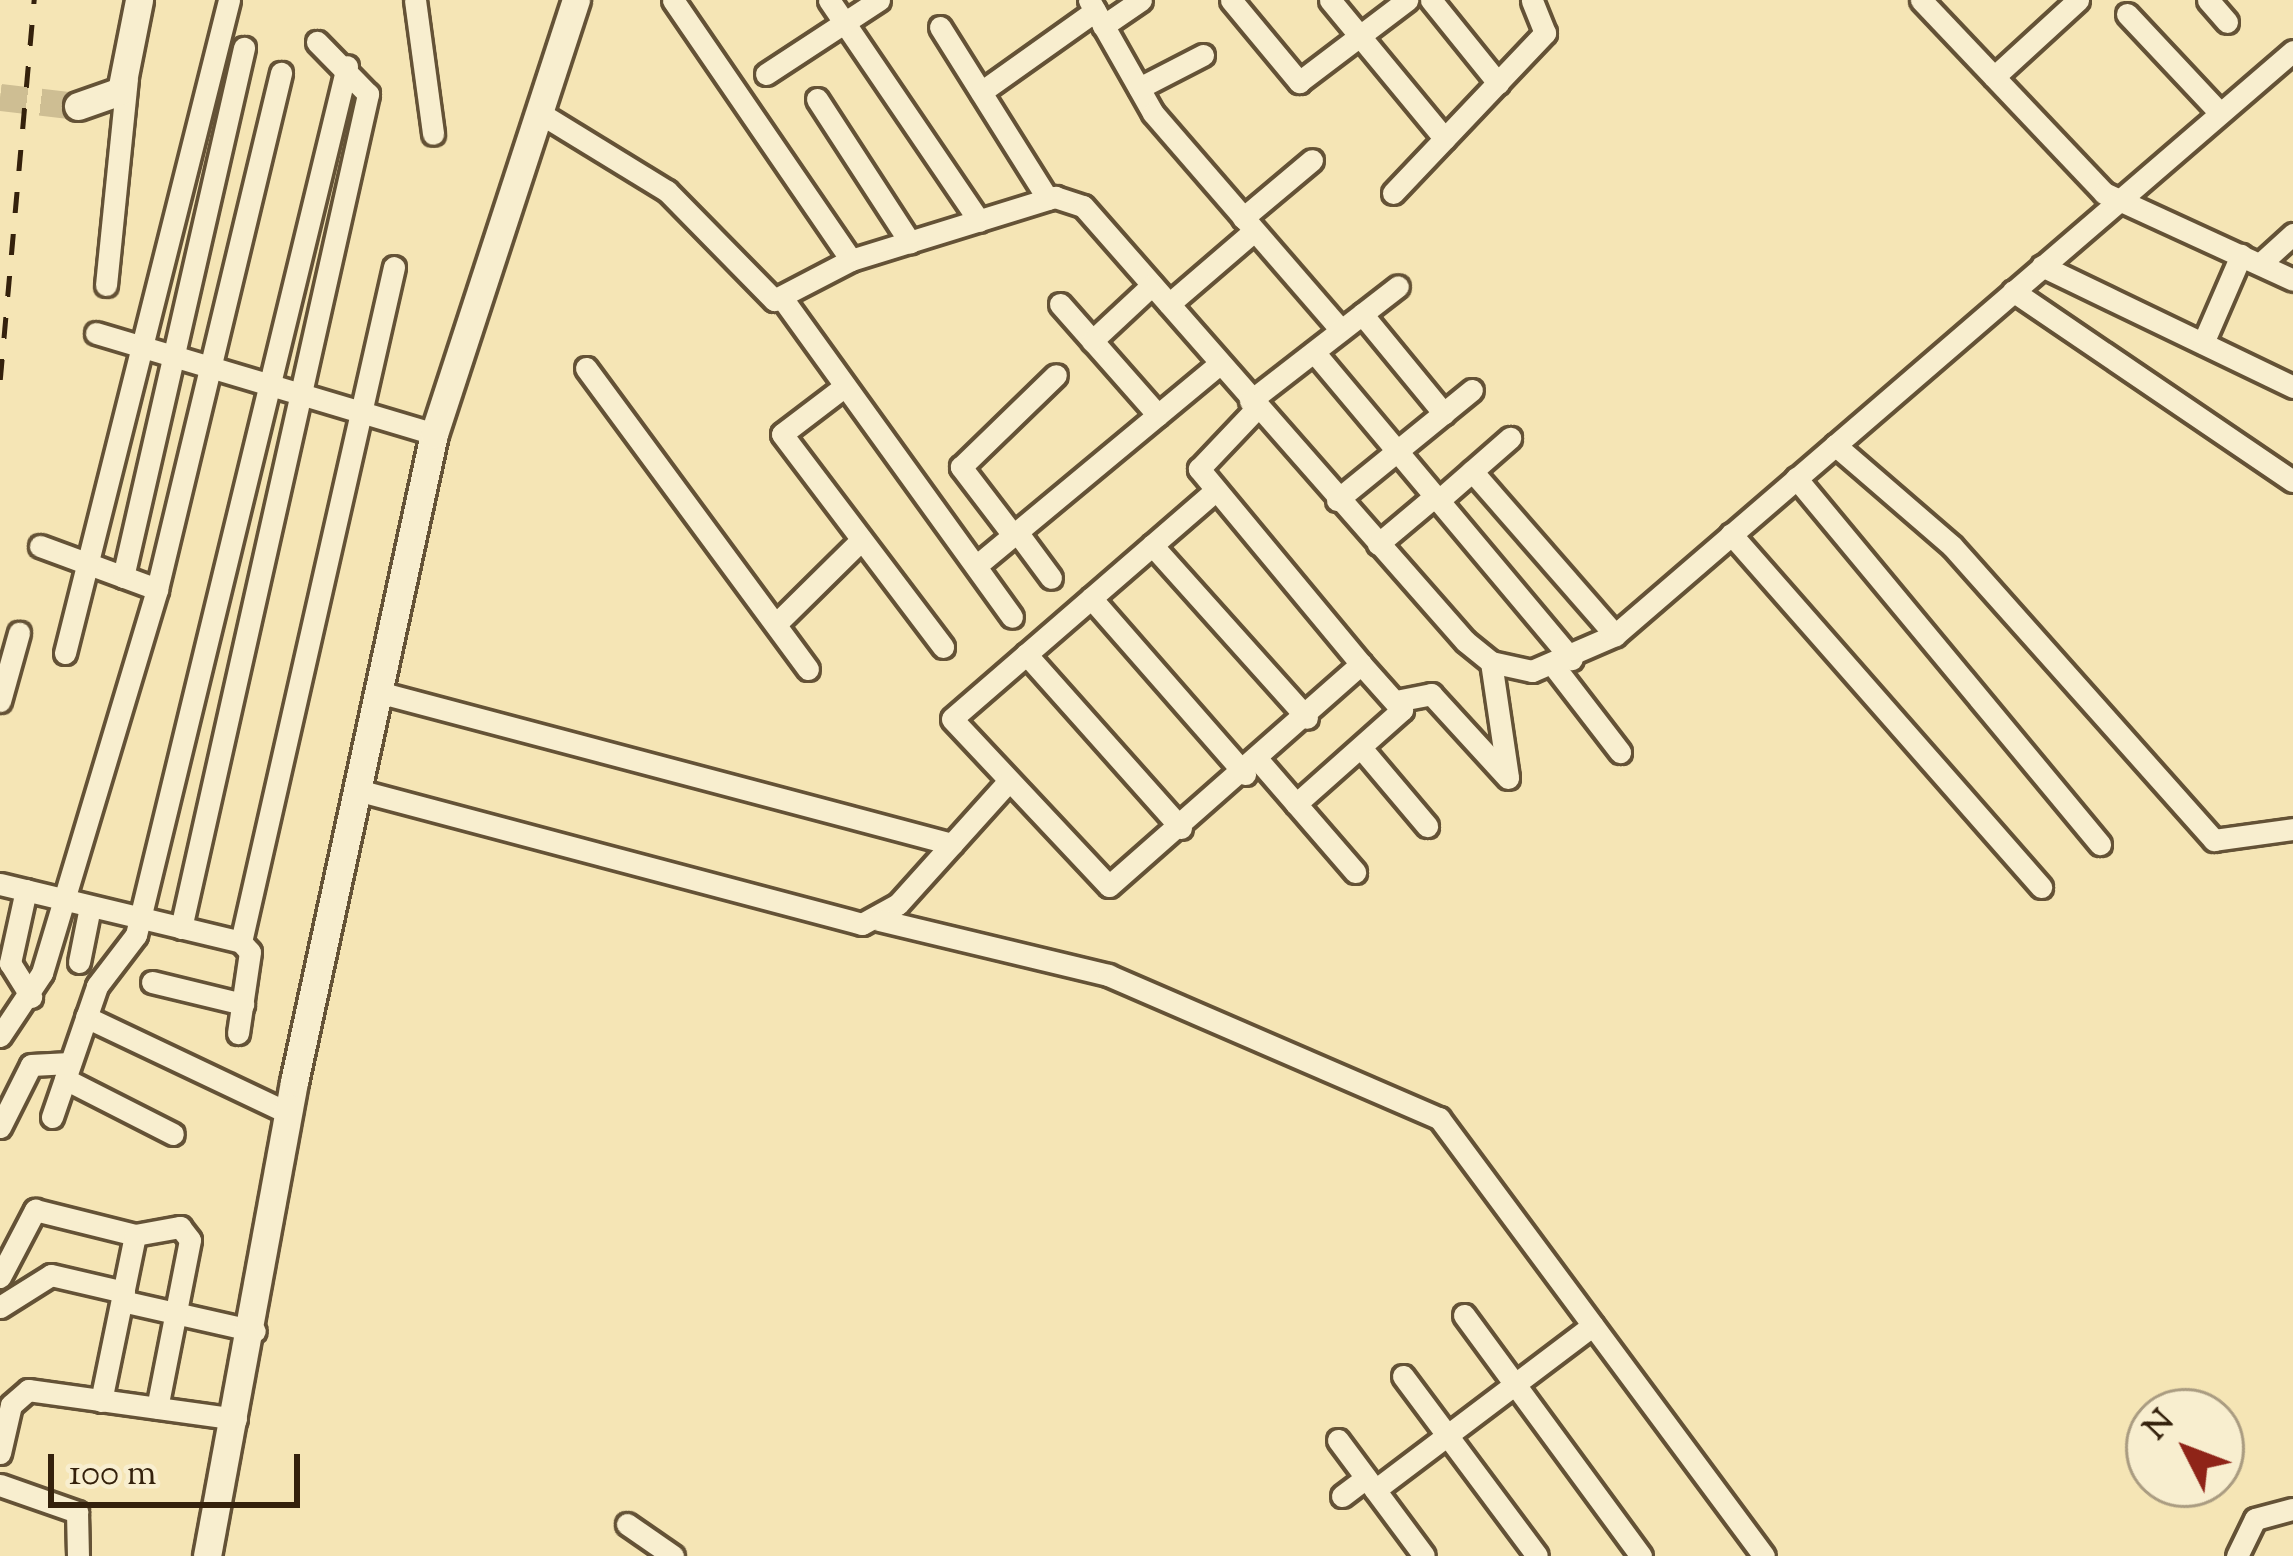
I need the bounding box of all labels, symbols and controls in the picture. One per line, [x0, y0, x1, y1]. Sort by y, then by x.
north arrow [2125, 1388, 2245, 1508]
text: N [2134, 1400, 2187, 1452]
scale bar [54, 1430, 306, 1504]
text: 100 m [69, 1449, 156, 1501]

